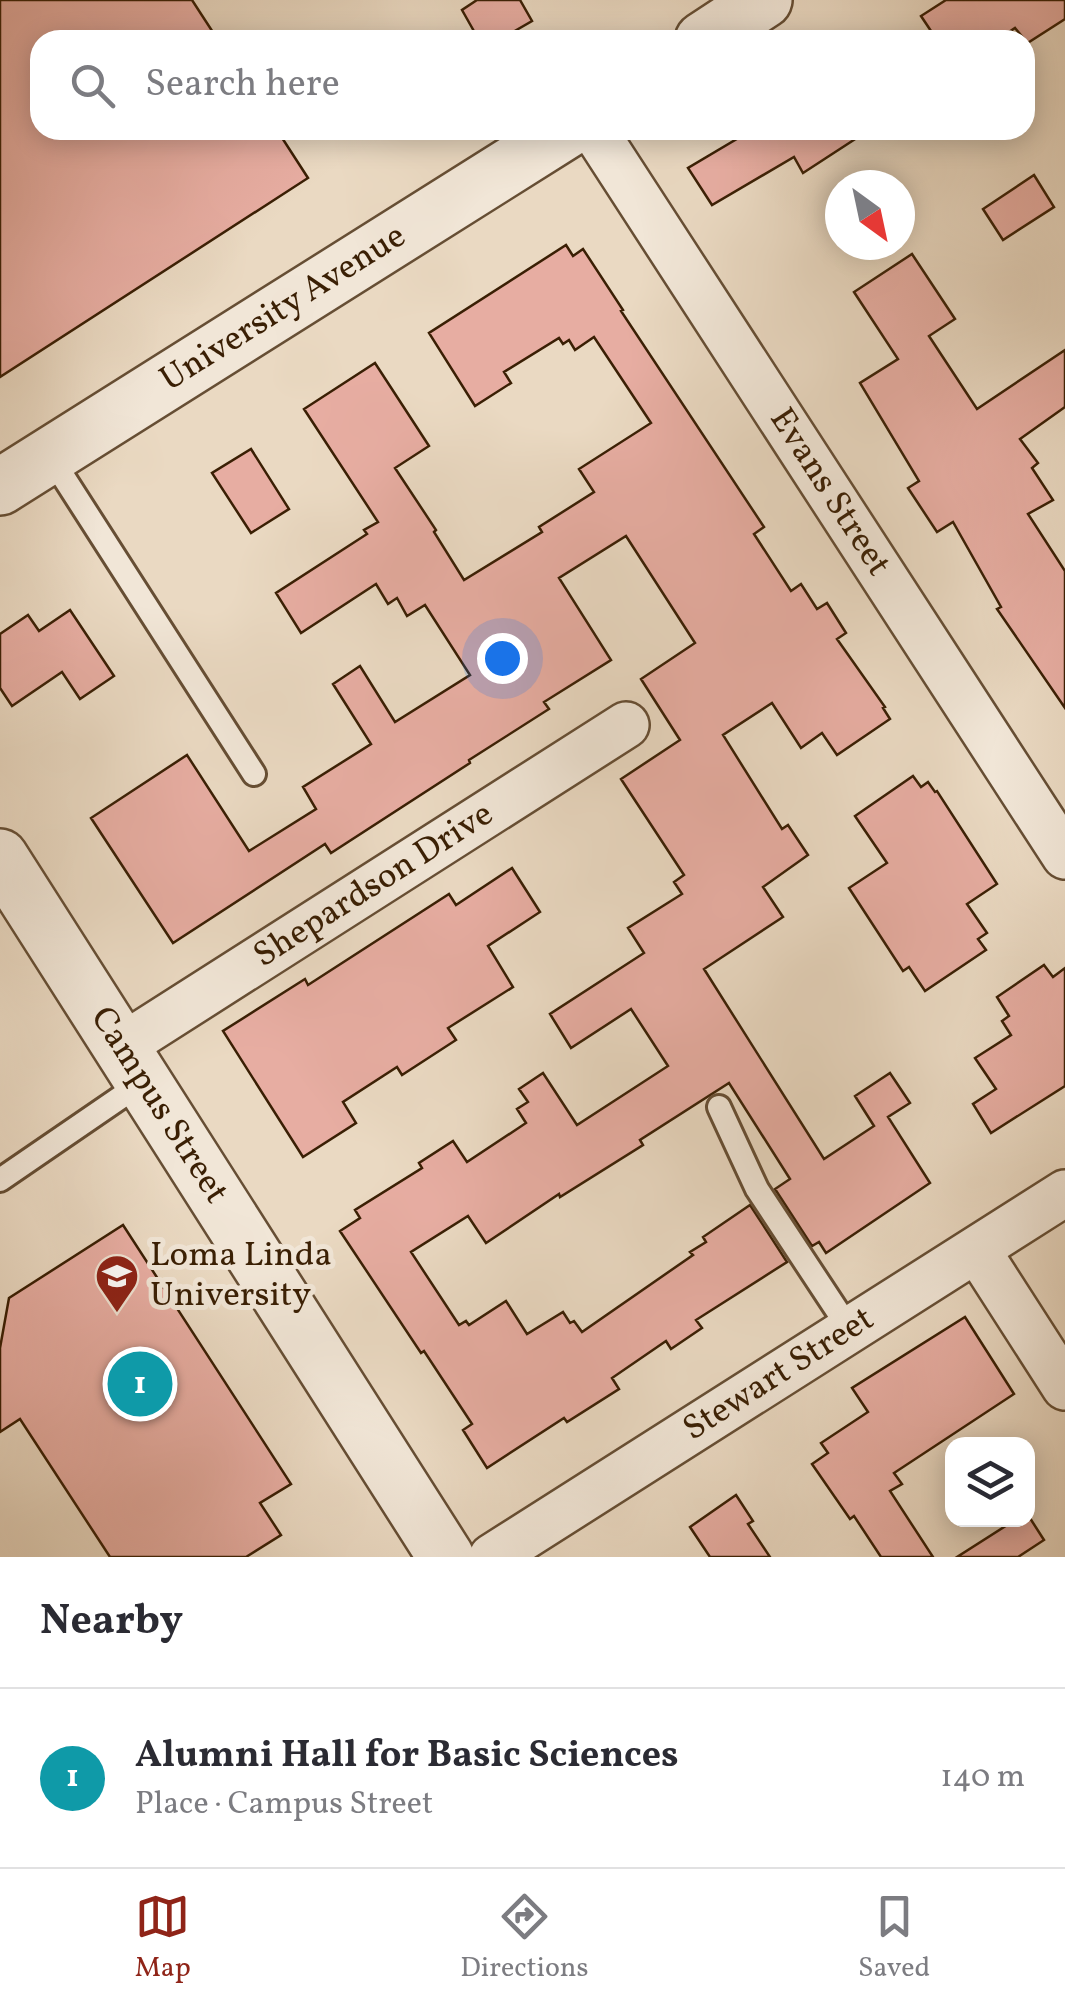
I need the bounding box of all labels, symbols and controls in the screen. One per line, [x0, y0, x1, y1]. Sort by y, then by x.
search box [30, 30, 1035, 140]
icon: search [65, 58, 120, 113]
text: Search here [145, 59, 340, 112]
north arrow [825, 170, 915, 260]
street label: University Avenue [151, 213, 415, 404]
street label: Evans Street [757, 399, 901, 586]
your location [477, 633, 528, 684]
street label: Shepardson Drive [245, 791, 503, 980]
street label: Campus Street [78, 998, 239, 1214]
place label: Loma Linda University [150, 1232, 332, 1320]
school or university icon: Loma Linda University [94, 1253, 140, 1314]
street label: Stewart Street [674, 1296, 884, 1453]
pin: 1 [108, 1346, 172, 1422]
map controls [945, 1437, 1035, 1527]
button: layers [945, 1437, 1035, 1527]
text: Nearby [40, 1593, 183, 1652]
text: Alumni Hall for Basic Sciences [135, 1730, 679, 1783]
text: 1 [66, 1756, 79, 1800]
text: 140 m [940, 1756, 1025, 1800]
text: Place · Campus Street [135, 1783, 433, 1827]
tab: Map [135, 1889, 191, 1988]
tab: Directions [460, 1889, 589, 1988]
tab: Saved [858, 1889, 930, 1988]

